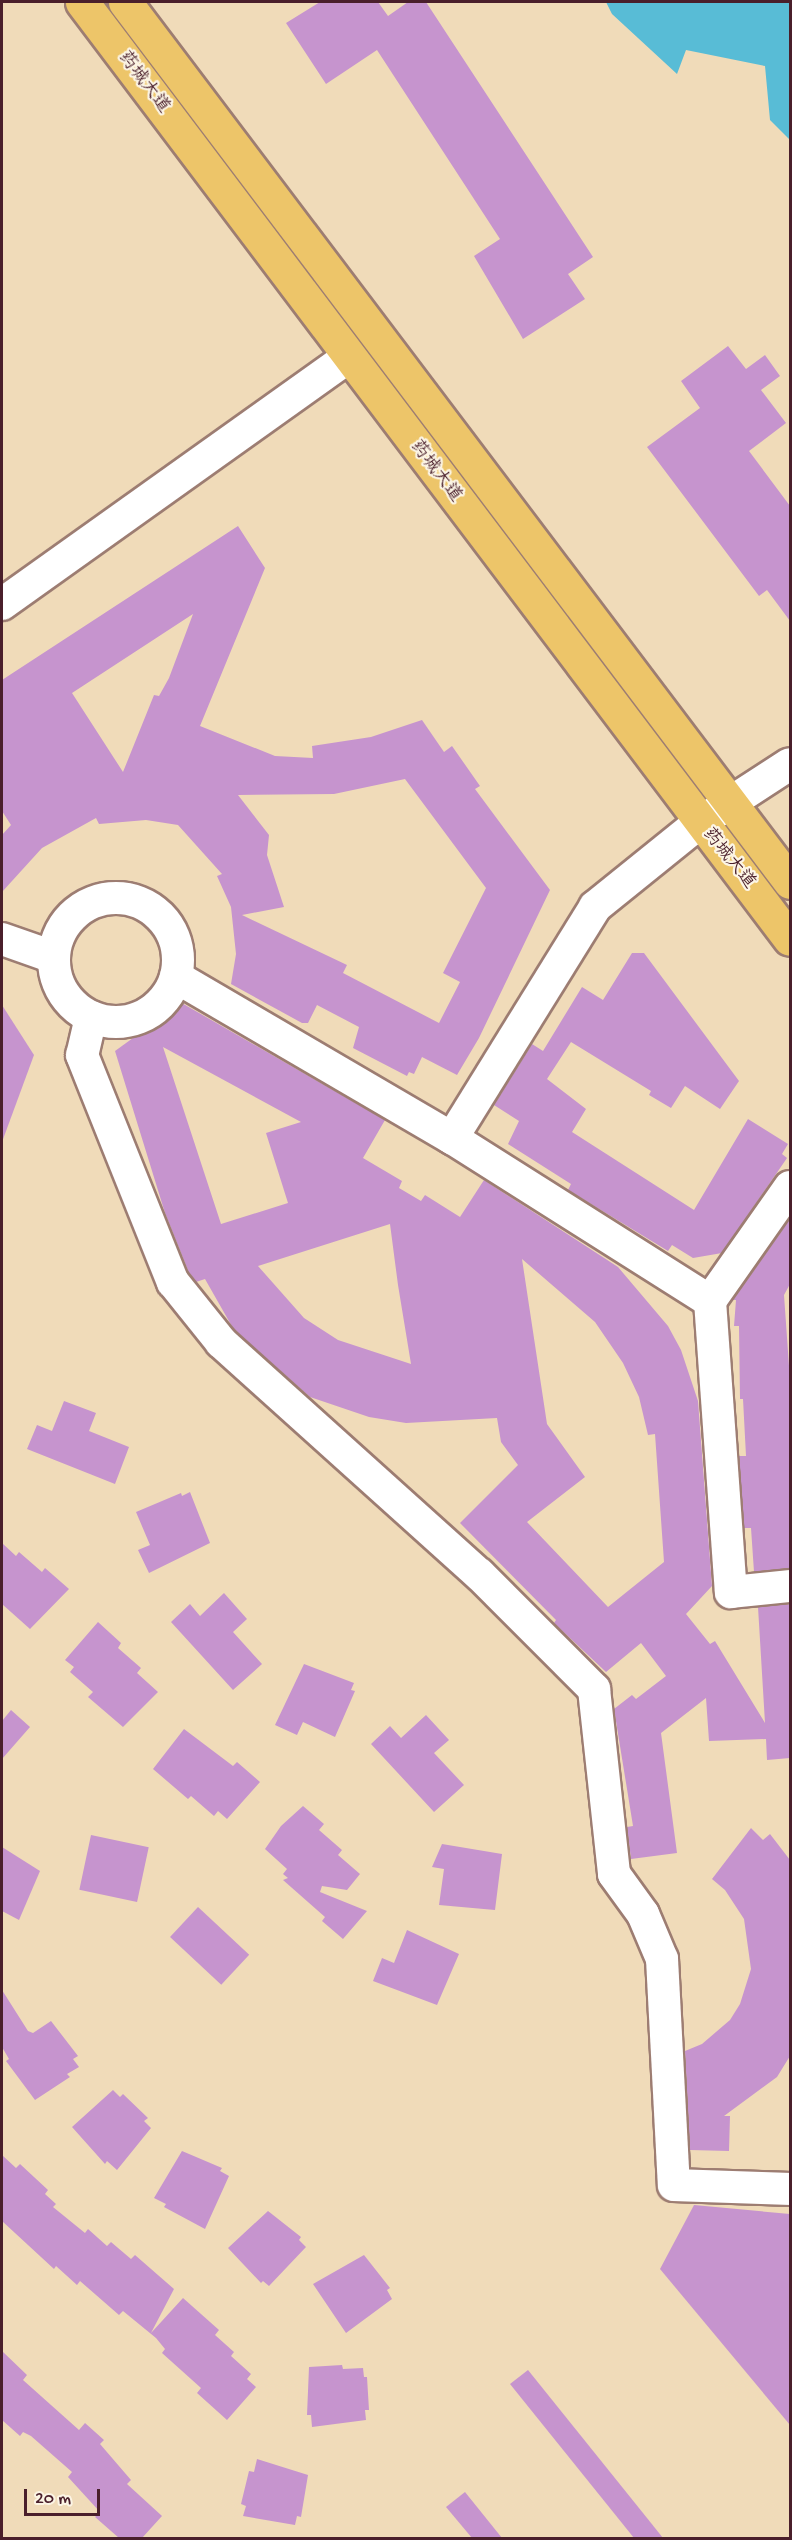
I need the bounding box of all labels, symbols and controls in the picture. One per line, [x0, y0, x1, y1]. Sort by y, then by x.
street label: 药城大道 [113, 48, 173, 118]
street label: 药城大道 [405, 437, 465, 507]
street label: 药城大道 [697, 824, 759, 894]
scale bar [27, 2477, 104, 2515]
text: 20 m [35, 2489, 71, 2510]

